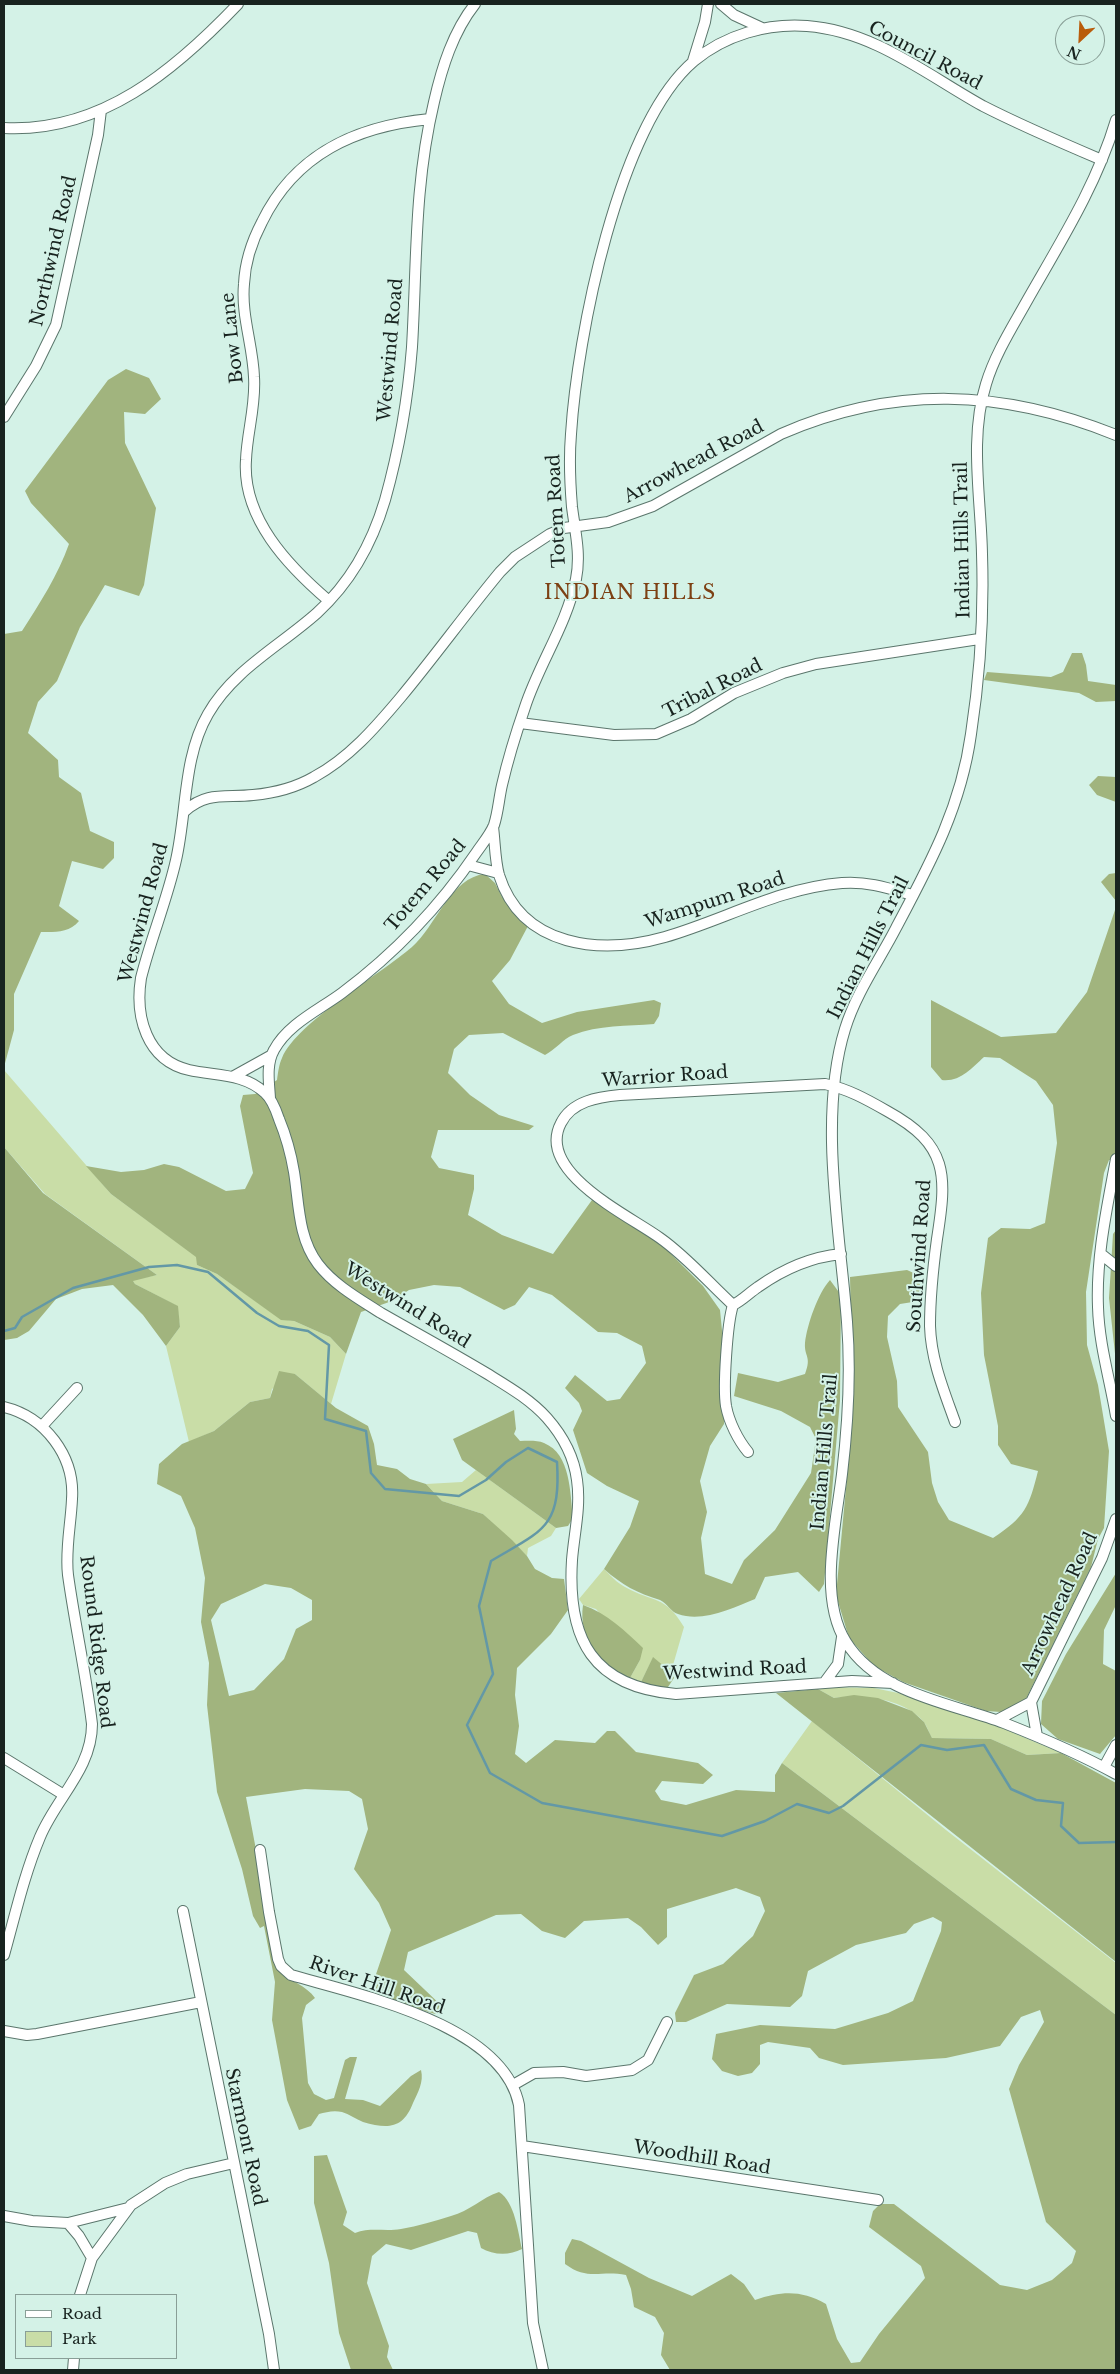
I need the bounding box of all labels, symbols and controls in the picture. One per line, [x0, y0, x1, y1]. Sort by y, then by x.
north arrow [1055, 15, 1105, 65]
street label: Council Road [865, 17, 985, 95]
text: N [1064, 42, 1084, 64]
street label: Northwind Road [26, 174, 82, 328]
street label: Westwind Road [374, 277, 408, 423]
street label: Bow Lane [217, 291, 249, 385]
street label: Arrowhead Road [620, 416, 768, 508]
street label: Totem Road [543, 454, 571, 568]
street label: Indian Hills Trail [951, 461, 975, 619]
district label: INDIAN HILLS [542, 581, 718, 605]
street label: Tribal Road [660, 655, 766, 723]
street label: Totem Road [381, 835, 471, 937]
street label: Westwind Road [115, 841, 173, 985]
street label: Wampum Road [642, 868, 788, 934]
street label: Indian Hills Trail [824, 873, 914, 1023]
street label: Warrior Road [601, 1062, 729, 1092]
street label: Southwind Road [904, 1179, 936, 1333]
street label: Westwind Road [340, 1259, 474, 1353]
street label: Indian Hills Trail [807, 1373, 843, 1531]
street label: Arrowhead Road [1017, 1529, 1103, 1679]
street label: Round Ridge Road [75, 1554, 117, 1730]
street label: Westwind Road [662, 1656, 808, 1686]
street label: River Hill Road [306, 1953, 448, 2019]
street label: Starmont Road [220, 2066, 270, 2208]
street label: Woodhill Road [632, 2136, 772, 2180]
legend [15, 2294, 178, 2359]
text: Road [62, 2304, 102, 2323]
text: Park [62, 2329, 97, 2348]

